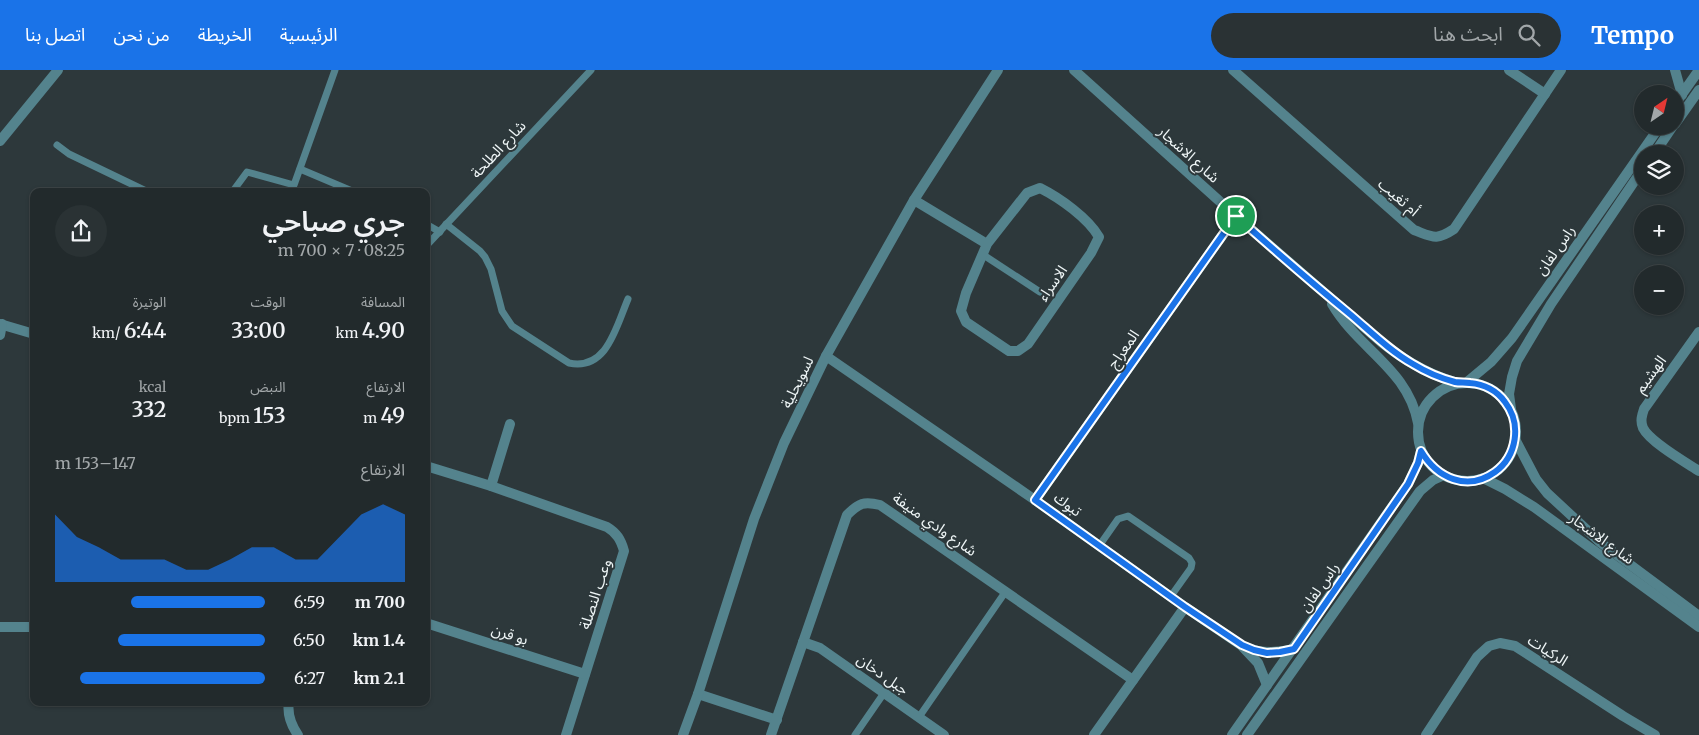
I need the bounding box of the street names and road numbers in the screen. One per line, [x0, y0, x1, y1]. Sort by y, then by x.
street label: شارع الطلحة [466, 116, 532, 184]
street label: شارع الاشجار [1152, 121, 1224, 189]
street label: أم ثغيب [1373, 174, 1424, 222]
street label: راس لفان [1531, 221, 1579, 279]
street label: الاسراء [1033, 261, 1071, 305]
street label: المعراج [1103, 326, 1145, 374]
street label: الهشيم [1630, 351, 1672, 398]
street label: لسويحلية [776, 353, 818, 411]
street label: شارع وادي منيفة [887, 488, 981, 563]
street label: تبوك [1050, 488, 1086, 520]
street label: شارع الاشجار [1563, 507, 1639, 571]
street label: وعب النصلة [575, 556, 615, 632]
street label: راس لفان [1295, 558, 1343, 616]
street label: بو قرن [489, 619, 531, 649]
street label: الركيات [1524, 630, 1572, 670]
street label: جبل دخان [853, 649, 913, 699]

